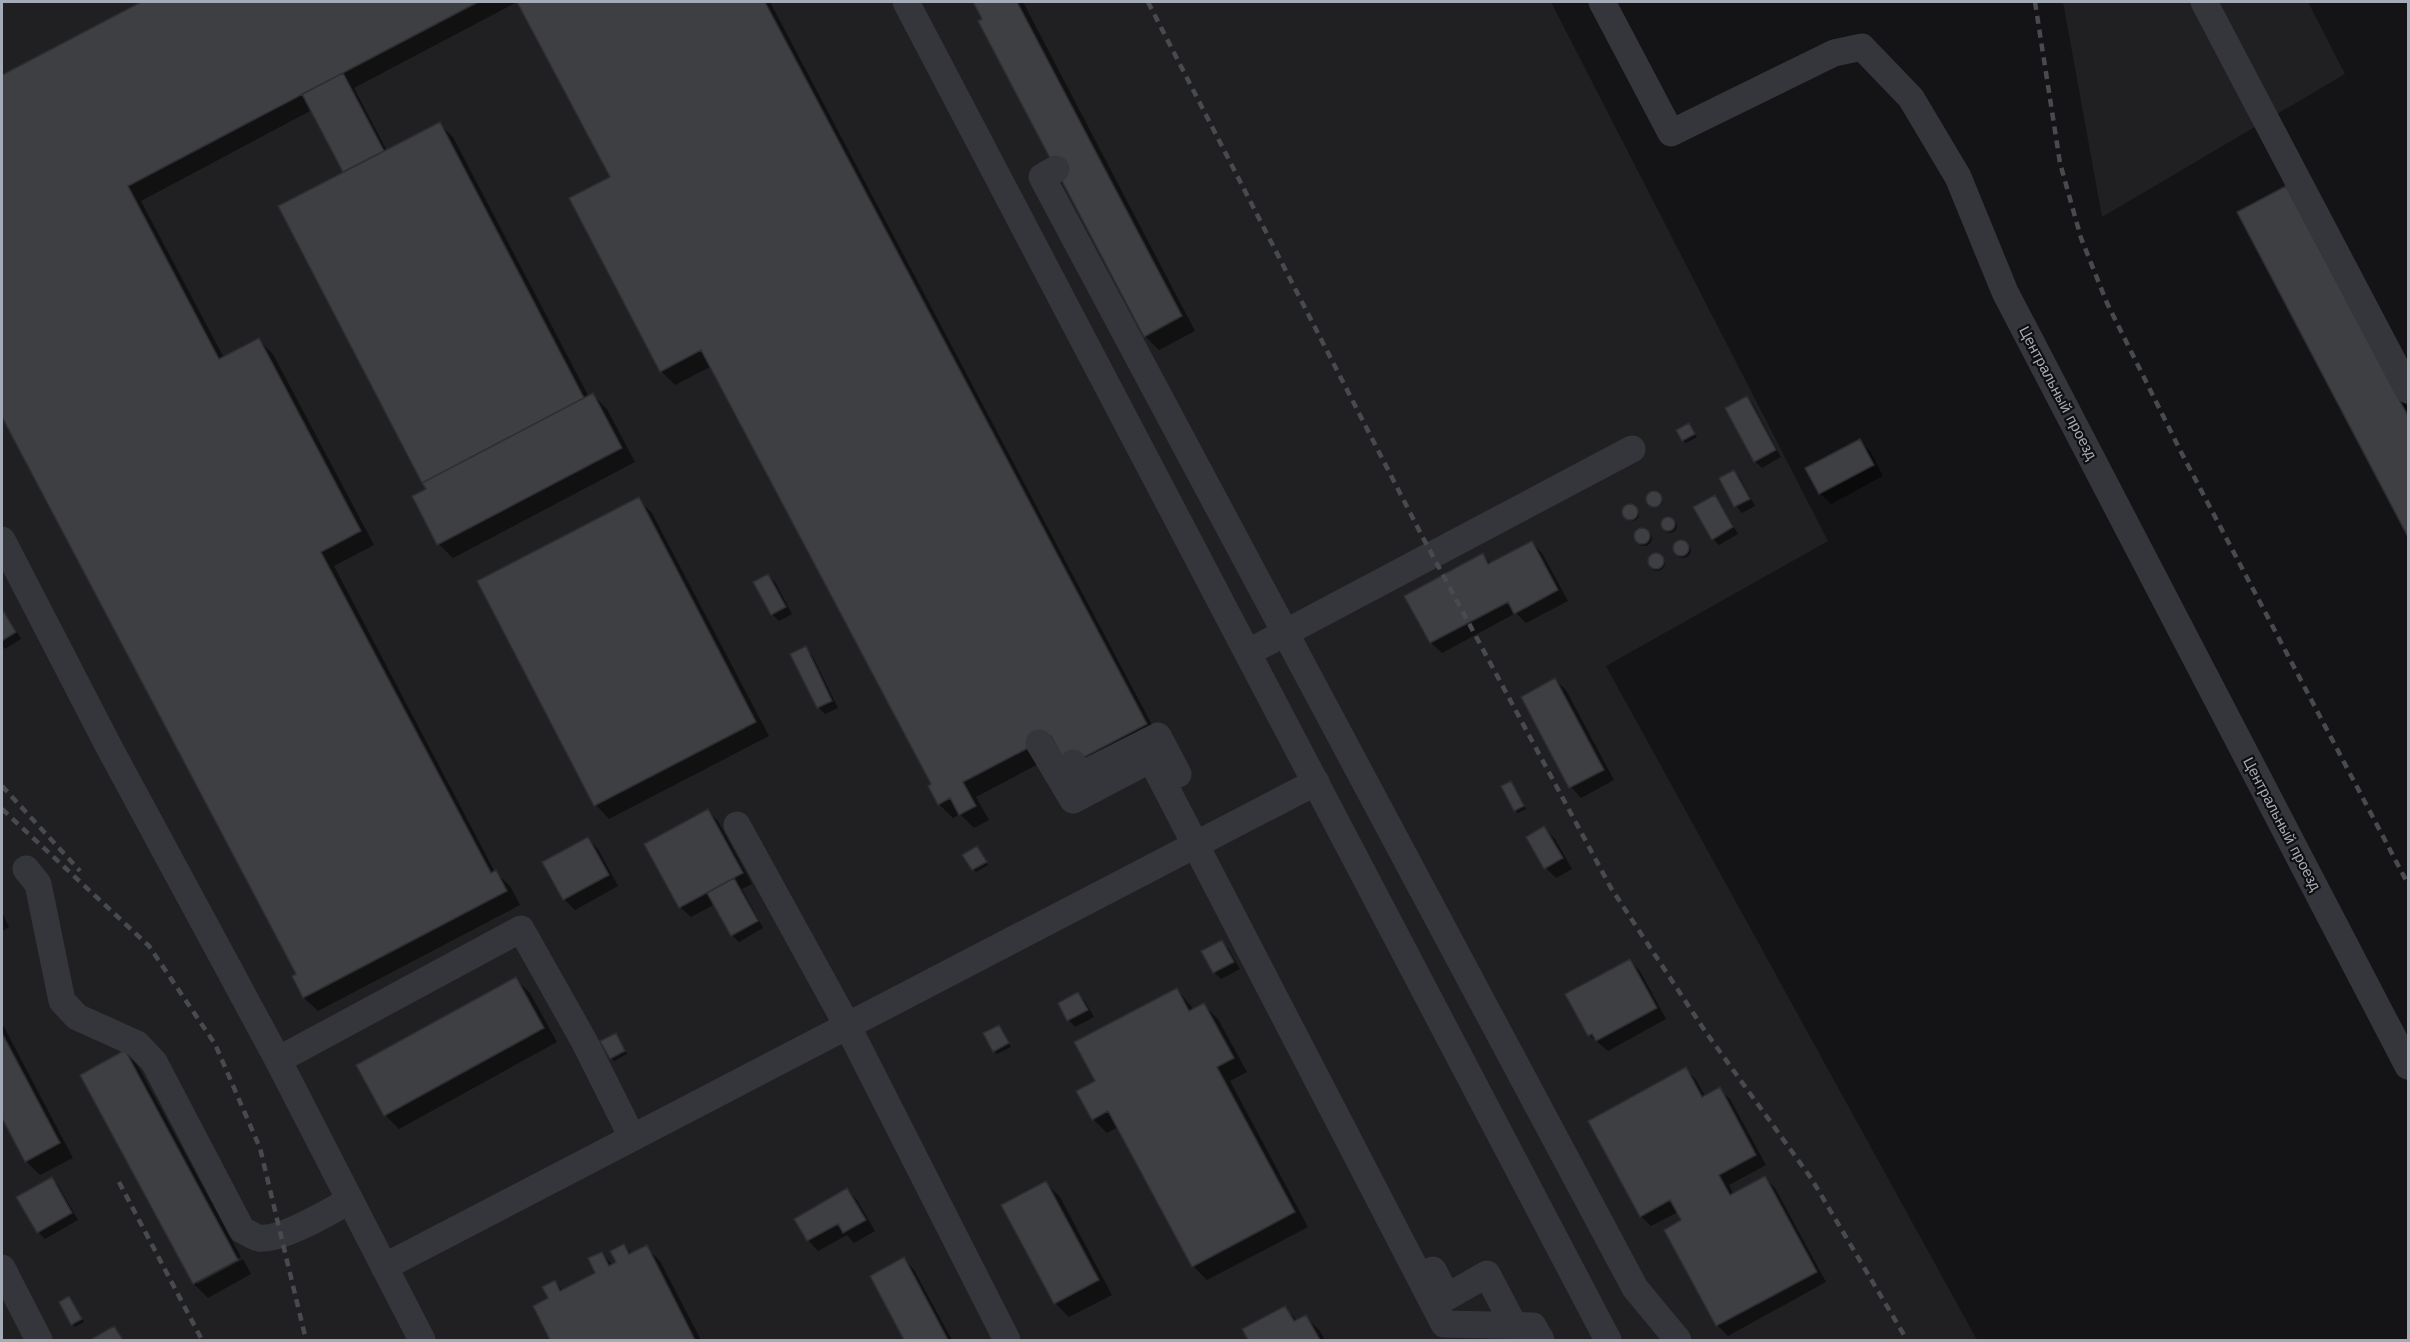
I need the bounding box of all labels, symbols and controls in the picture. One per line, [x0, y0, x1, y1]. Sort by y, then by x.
street label: Центральный проезд [2015, 323, 2101, 463]
street label: Центральный проезд [2239, 754, 2325, 894]

